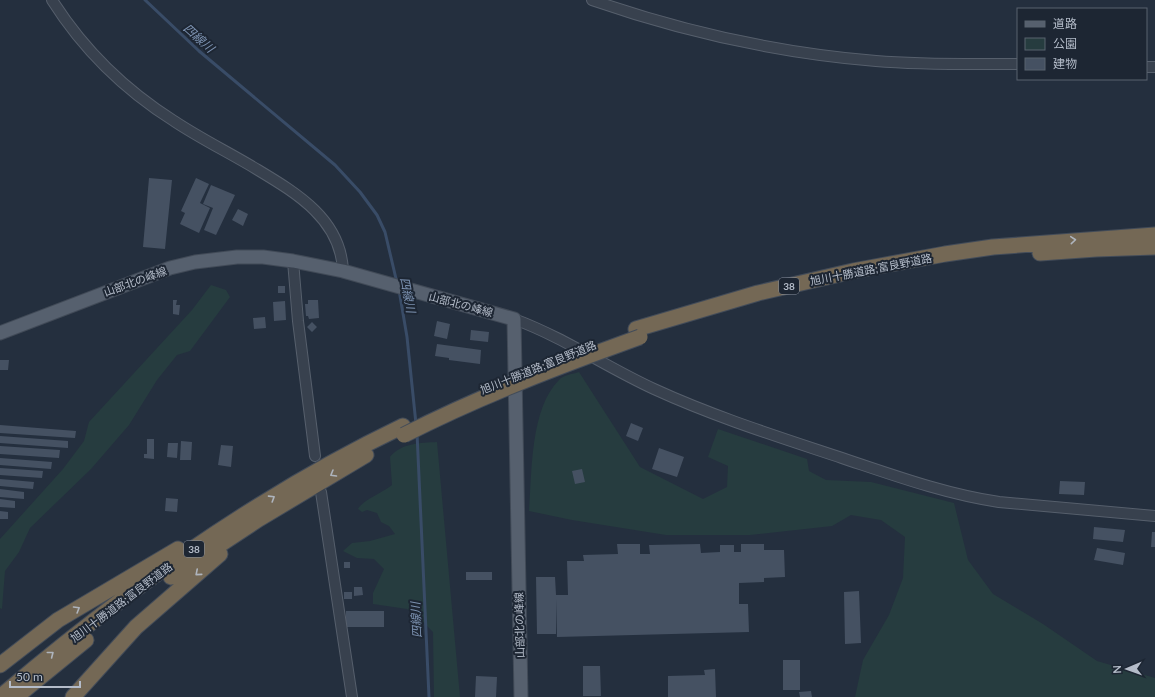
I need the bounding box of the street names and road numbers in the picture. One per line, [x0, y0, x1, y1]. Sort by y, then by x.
street label: 旭川十勝道路;富良野道路 [809, 251, 933, 287]
street label: 山部北の峰線 [102, 264, 168, 298]
road number: 38 [779, 278, 799, 294]
street label: 山部北の峰線 [427, 289, 495, 319]
street label: 旭川十勝道路;富良野道路 [478, 338, 598, 396]
road number: 38 [184, 541, 204, 557]
street label: 旭川十勝道路;富良野道路 [68, 560, 174, 644]
street label: 山部北の峰線 [512, 592, 526, 658]

